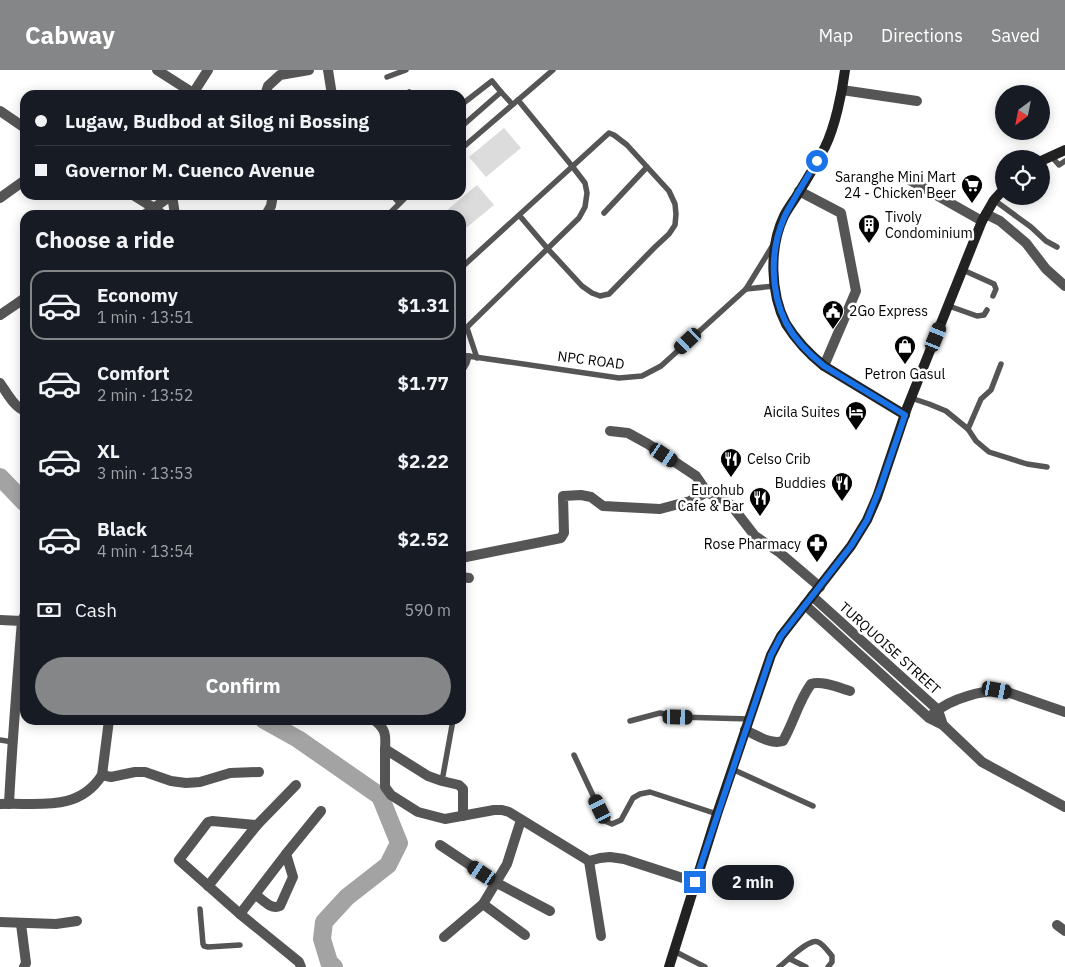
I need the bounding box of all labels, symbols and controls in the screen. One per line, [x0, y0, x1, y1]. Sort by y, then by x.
text: Cabway [25, 19, 115, 51]
text: Map [818, 24, 853, 47]
text: Directions [881, 24, 963, 47]
text: Saved [991, 24, 1040, 47]
north arrow [995, 85, 1050, 140]
map controls [995, 85, 1050, 205]
text: Lugaw, Budbod at Silog ni Bossing [65, 109, 369, 133]
route start [806, 150, 828, 172]
button: locate [995, 150, 1050, 205]
text: Governor M. Cuenco Avenue [65, 158, 315, 182]
place label: Saranghe Mini Mart 24 - Chicken Beer [835, 168, 956, 202]
supermarket icon: Saranghe Mini Mart 24 - Chicken Beer [960, 173, 984, 204]
place label: Tivoly Condominium [885, 208, 973, 242]
building icon: Tivoly Condominium [857, 213, 881, 244]
text: Choose a ride [35, 225, 175, 254]
icon: car [37, 283, 82, 328]
text: Economy [97, 283, 178, 307]
text: $1.31 [397, 293, 449, 317]
public building icon: 2Go Express [821, 299, 845, 330]
place label: 2Go Express [849, 302, 928, 320]
text: 1 min · 13:51 [97, 307, 193, 327]
car [923, 320, 948, 354]
car [671, 325, 704, 357]
shop icon: Petron Gasul [893, 334, 917, 365]
street label: NPC ROAD [557, 347, 625, 373]
icon: car [37, 361, 82, 406]
text: Comfort [97, 361, 170, 385]
place label: Petron Gasul [865, 365, 946, 383]
text: $1.77 [397, 371, 449, 395]
text: 2 min · 13:52 [97, 385, 193, 405]
hotel icon: Aicila Suites [844, 400, 868, 431]
place label: Aicila Suites [763, 403, 840, 421]
icon: car [37, 439, 82, 484]
text: XL [97, 439, 120, 463]
car [647, 440, 680, 470]
restaurant icon: Celso Crib [719, 447, 743, 478]
text: $2.22 [397, 449, 449, 473]
place label: Celso Crib [747, 450, 811, 468]
text: 3 min · 13:53 [97, 463, 193, 483]
restaurant icon: Buddies [830, 471, 854, 502]
place label: Buddies [775, 474, 826, 492]
place label: Eurohub Cafe & Bar [678, 481, 744, 515]
restaurant icon: Eurohub Cafe & Bar [748, 486, 772, 517]
icon: car [37, 517, 82, 562]
text: Black [97, 517, 147, 541]
text: $2.52 [397, 527, 449, 551]
pharmacy icon: Rose Pharmacy [805, 532, 829, 563]
place label: Rose Pharmacy [704, 535, 801, 553]
text: 4 min · 13:54 [97, 541, 193, 561]
icon: cash [35, 596, 63, 624]
text: Cash [75, 598, 117, 622]
street label: TURQUOISE STREET [836, 598, 944, 698]
text: 590 m [404, 600, 451, 620]
button: Confirm [35, 657, 451, 715]
car [980, 680, 1013, 700]
car [662, 709, 693, 725]
car [586, 792, 613, 826]
car [465, 858, 498, 888]
callout: 2 min [712, 864, 795, 900]
route end [684, 871, 706, 893]
text: 2 min [732, 872, 774, 892]

